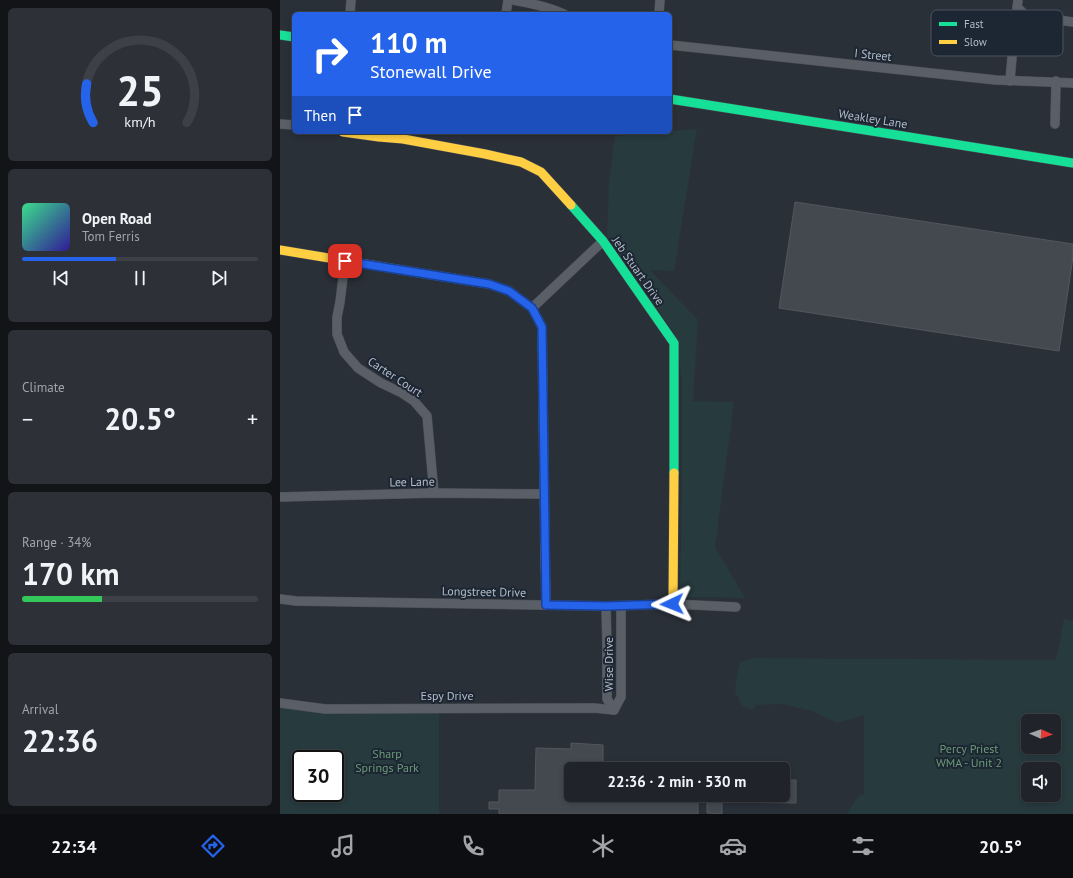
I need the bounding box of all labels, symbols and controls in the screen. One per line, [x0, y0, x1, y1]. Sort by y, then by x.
legend [931, 10, 1063, 56]
text: Fast [964, 17, 984, 31]
text: 110 m [370, 24, 447, 61]
icon: right [304, 28, 356, 80]
text: Slow [964, 35, 987, 49]
street label: I Street [854, 45, 892, 64]
text: Stonewall Drive [370, 60, 492, 83]
text: 25 [116, 63, 164, 116]
icon: arrive [344, 104, 366, 126]
text: Then [304, 106, 336, 125]
street label: Weakley Lane [838, 106, 909, 131]
text: km/h [124, 111, 156, 130]
text: Open Road [82, 209, 152, 228]
text: Tom Ferris [82, 228, 140, 245]
street label: Jeb Stuart Drive [609, 233, 668, 308]
pin [328, 244, 362, 278]
icon: arrive [334, 250, 356, 272]
icon: previous [50, 267, 72, 289]
icon: pause [129, 267, 151, 289]
icon: next [208, 267, 230, 289]
street label: Carter Court [365, 353, 425, 400]
text: Climate [22, 379, 65, 396]
text: 20.5° [104, 399, 176, 438]
text: − [22, 405, 33, 433]
text: + [247, 405, 258, 433]
street label: Lee Lane [389, 474, 435, 489]
text: Range · 34% [22, 534, 91, 551]
text: 170 km [22, 554, 120, 593]
street label: Longstreet Drive [442, 583, 526, 600]
position arrow [651, 583, 693, 625]
street label: Wise Drive [601, 637, 616, 691]
street label: Espy Drive [420, 688, 474, 703]
text: Arrival [22, 701, 58, 718]
north arrow [1021, 714, 1061, 754]
map controls [1021, 714, 1061, 802]
text: 22:36 [22, 721, 98, 760]
park label: Percy Priest WMA - Unit 2 [936, 741, 1002, 770]
park label: Sharp Springs Park [355, 746, 419, 775]
speed limit sign: 30 [292, 750, 344, 802]
button: sound [1021, 762, 1061, 802]
text: 22:36 · 2 min · 530 m [608, 772, 746, 791]
icon: directions [199, 832, 227, 860]
icon: music [329, 832, 357, 860]
icon: phone [459, 832, 487, 860]
icon: climate [589, 832, 617, 860]
icon: car [719, 832, 747, 860]
icon: filters [849, 832, 877, 860]
text: 22:34 [51, 835, 97, 858]
text: 20.5° [979, 835, 1022, 858]

